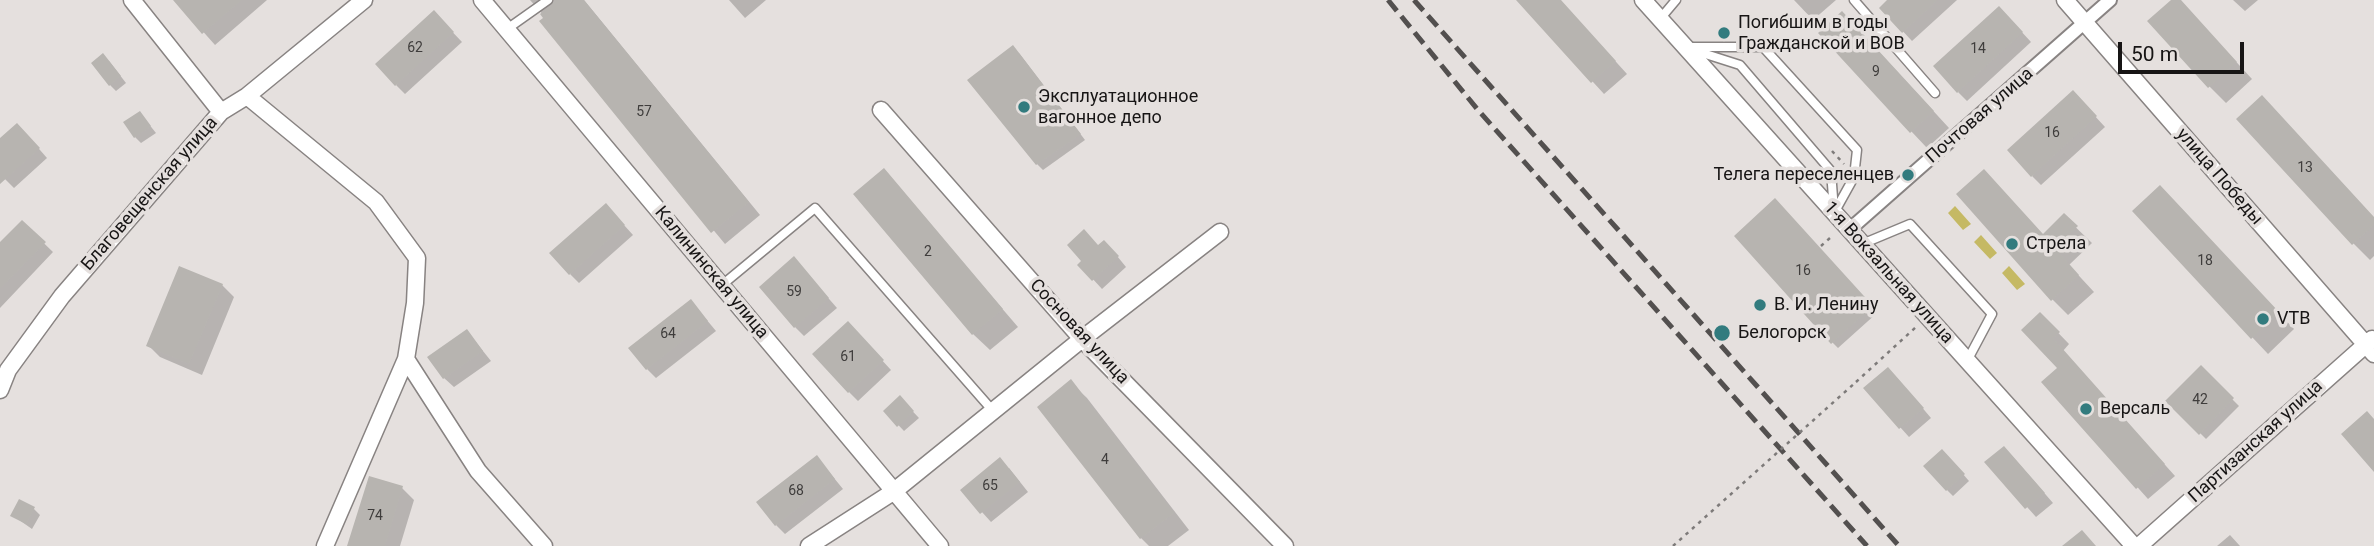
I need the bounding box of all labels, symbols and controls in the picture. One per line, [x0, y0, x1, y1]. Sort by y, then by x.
place label: Погибшим в годы Гражданской и ВОВ [1738, 12, 1905, 54]
marker: Погибшим в годы Гражданской и ВОВ [1716, 25, 1732, 41]
scale bar [2122, 28, 2248, 72]
house number: 62 [407, 40, 423, 56]
house number: 14 [1970, 41, 1986, 57]
text: 50 m [2131, 42, 2178, 66]
street label: Почтовая улица [1922, 63, 2038, 169]
house number: 9 [1872, 64, 1880, 80]
place label: Эксплуатационное вагонное депо [1038, 86, 1198, 128]
marker: Эксплуатационное вагонное депо [1016, 99, 1032, 115]
house number: 57 [636, 104, 652, 120]
street label: Благовещенская улица [77, 113, 223, 275]
street label: улица Победы [2171, 124, 2267, 230]
house number: 16 [2044, 125, 2060, 141]
house number: 13 [2297, 160, 2313, 176]
place label: Телега переселенцев [1713, 164, 1894, 186]
marker: Телега переселенцев [1900, 167, 1916, 183]
street label: 1-я Вокзальная улица [1819, 198, 1957, 348]
street label: Калининская улица [649, 202, 773, 344]
place label: Стрела [2026, 233, 2086, 255]
marker: Стрела [2004, 236, 2020, 252]
house number: 2 [924, 244, 932, 260]
house number: 18 [2197, 253, 2213, 269]
house number: 16 [1795, 263, 1811, 279]
street label: Сосновая улица [1025, 275, 1133, 389]
house number: 59 [786, 284, 802, 300]
place label: В. И. Ленину [1774, 294, 1878, 316]
marker: В. И. Ленину [1752, 297, 1768, 313]
place label: VTB [2277, 308, 2310, 330]
marker: VTB [2255, 311, 2271, 327]
place label: Белогорск [1738, 322, 1826, 344]
marker: Белогорск [1712, 323, 1732, 343]
house number: 64 [660, 326, 676, 342]
house number: 61 [840, 349, 856, 365]
street label: Партизанская улица [2184, 376, 2328, 508]
house number: 42 [2192, 392, 2208, 408]
place label: Версаль [2100, 398, 2170, 420]
marker: Версаль [2078, 401, 2094, 417]
house number: 4 [1101, 452, 1109, 468]
house number: 65 [982, 478, 998, 494]
house number: 68 [788, 483, 804, 499]
house number: 74 [367, 508, 383, 524]

